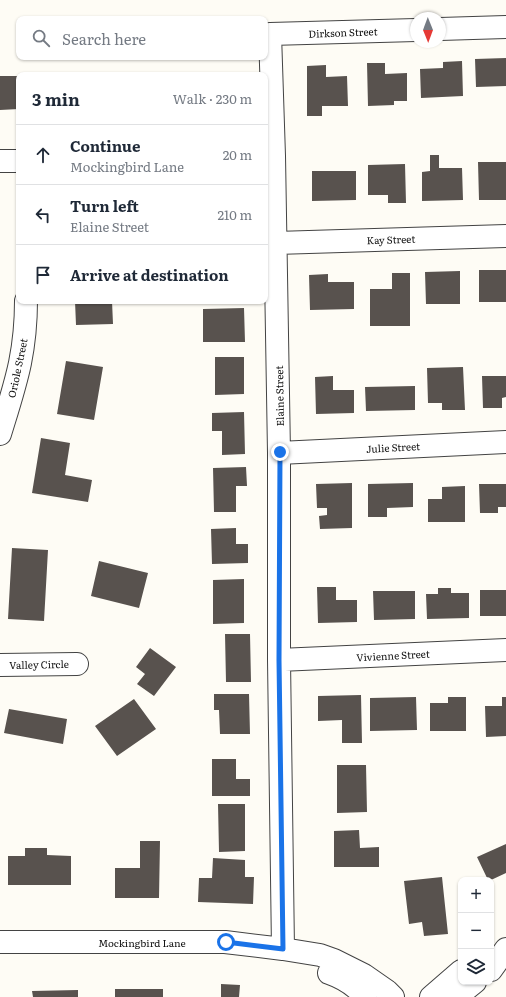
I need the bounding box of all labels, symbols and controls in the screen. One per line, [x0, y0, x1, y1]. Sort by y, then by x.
north arrow [410, 12, 446, 48]
search box [16, 16, 268, 60]
street label: Dirkson Street [308, 23, 378, 41]
icon: search [30, 27, 52, 49]
text: Search here [62, 27, 146, 50]
text: 3 min [32, 86, 80, 111]
text: Walk · 230 m [173, 89, 252, 108]
text: Continue [70, 134, 140, 157]
icon: ahead [32, 144, 54, 166]
text: 20 m [223, 145, 252, 164]
text: Mockingbird Lane [70, 157, 184, 176]
text: Turn left [70, 194, 139, 217]
icon: left [32, 204, 54, 226]
text: 210 m [217, 205, 252, 224]
text: Elaine Street [70, 217, 149, 236]
street label: Kay Street [366, 231, 416, 247]
text: Arrive at destination [70, 263, 229, 286]
icon: arrive [32, 264, 54, 286]
street label: Oriole Street [3, 337, 31, 399]
street label: Elaine Street [271, 365, 287, 427]
street label: Julie Street [366, 438, 420, 456]
route end [271, 443, 289, 461]
street label: Vivienne Street [356, 646, 430, 664]
street label: Valley Circle [9, 656, 69, 672]
map controls [458, 877, 494, 985]
button: + [458, 877, 494, 913]
button: − [458, 913, 494, 949]
route start [217, 933, 235, 951]
street label: Mockingbird Lane [98, 935, 186, 950]
button: layers [458, 949, 494, 985]

